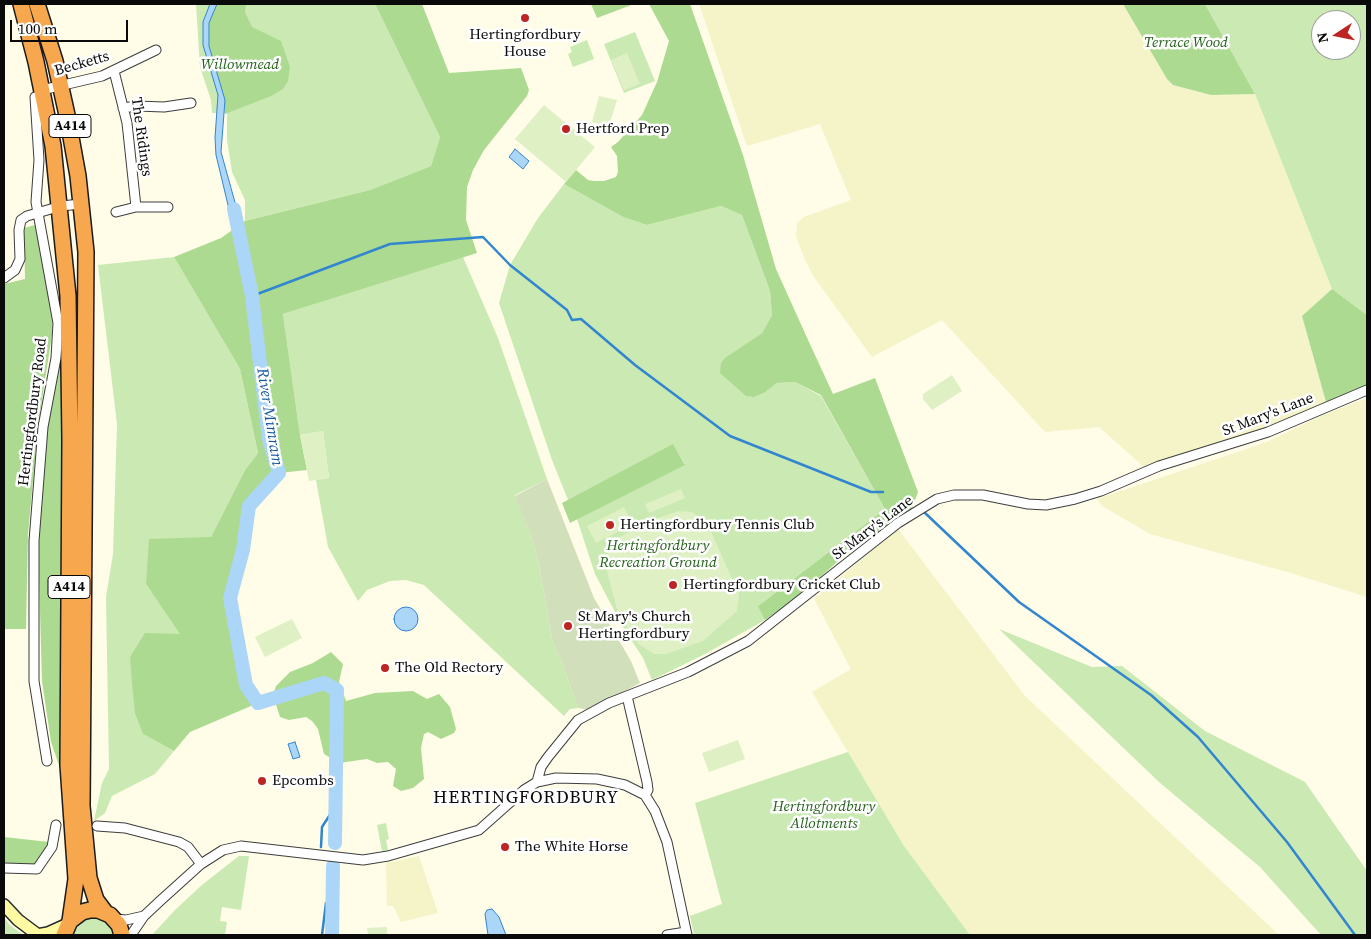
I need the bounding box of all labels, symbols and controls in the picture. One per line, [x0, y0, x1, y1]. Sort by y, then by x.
scale bar [12, 10, 130, 42]
north arrow [1311, 10, 1361, 60]
marker: Hertingfordbury House [519, 12, 531, 24]
text: 100 m [18, 18, 58, 39]
place label: Hertingfordbury House [469, 26, 581, 61]
text: N [1311, 31, 1333, 45]
park label: Terrace Wood [1144, 34, 1228, 52]
street label: Becketts [53, 48, 111, 80]
park label: Willowmead [201, 56, 279, 74]
street label: The Ridings [127, 96, 155, 178]
road number: A414 [49, 114, 91, 138]
place label: Hertford Prep [576, 120, 669, 138]
marker: Hertford Prep [560, 123, 572, 135]
street label: Hertingfordbury Road [15, 337, 51, 487]
water label: River Mimram [252, 367, 286, 467]
street label: St Mary's Lane [1220, 389, 1316, 441]
street label: St Mary's Lane [829, 492, 917, 564]
place label: Hertingfordbury Tennis Club [620, 516, 814, 534]
marker: Hertingfordbury Tennis Club [604, 519, 616, 531]
park label: Hertingfordbury Recreation Ground [599, 537, 717, 572]
road number: A414 [48, 576, 90, 598]
place label: Hertingfordbury Cricket Club [683, 576, 880, 594]
marker: Hertingfordbury Cricket Club [667, 579, 679, 591]
place label: St Mary's Church Hertingfordbury [578, 608, 691, 643]
marker: St Mary's Church Hertingfordbury [562, 620, 574, 632]
place label: The Old Rectory [395, 659, 503, 677]
marker: The Old Rectory [379, 662, 391, 674]
place label: Epcombs [272, 772, 334, 790]
marker: Epcombs [256, 775, 268, 787]
district label: HERTINGFORDBURY [431, 787, 621, 809]
park label: Hertingfordbury Allotments [773, 798, 875, 833]
place label: The White Horse [515, 838, 628, 856]
marker: The White Horse [499, 841, 511, 853]

